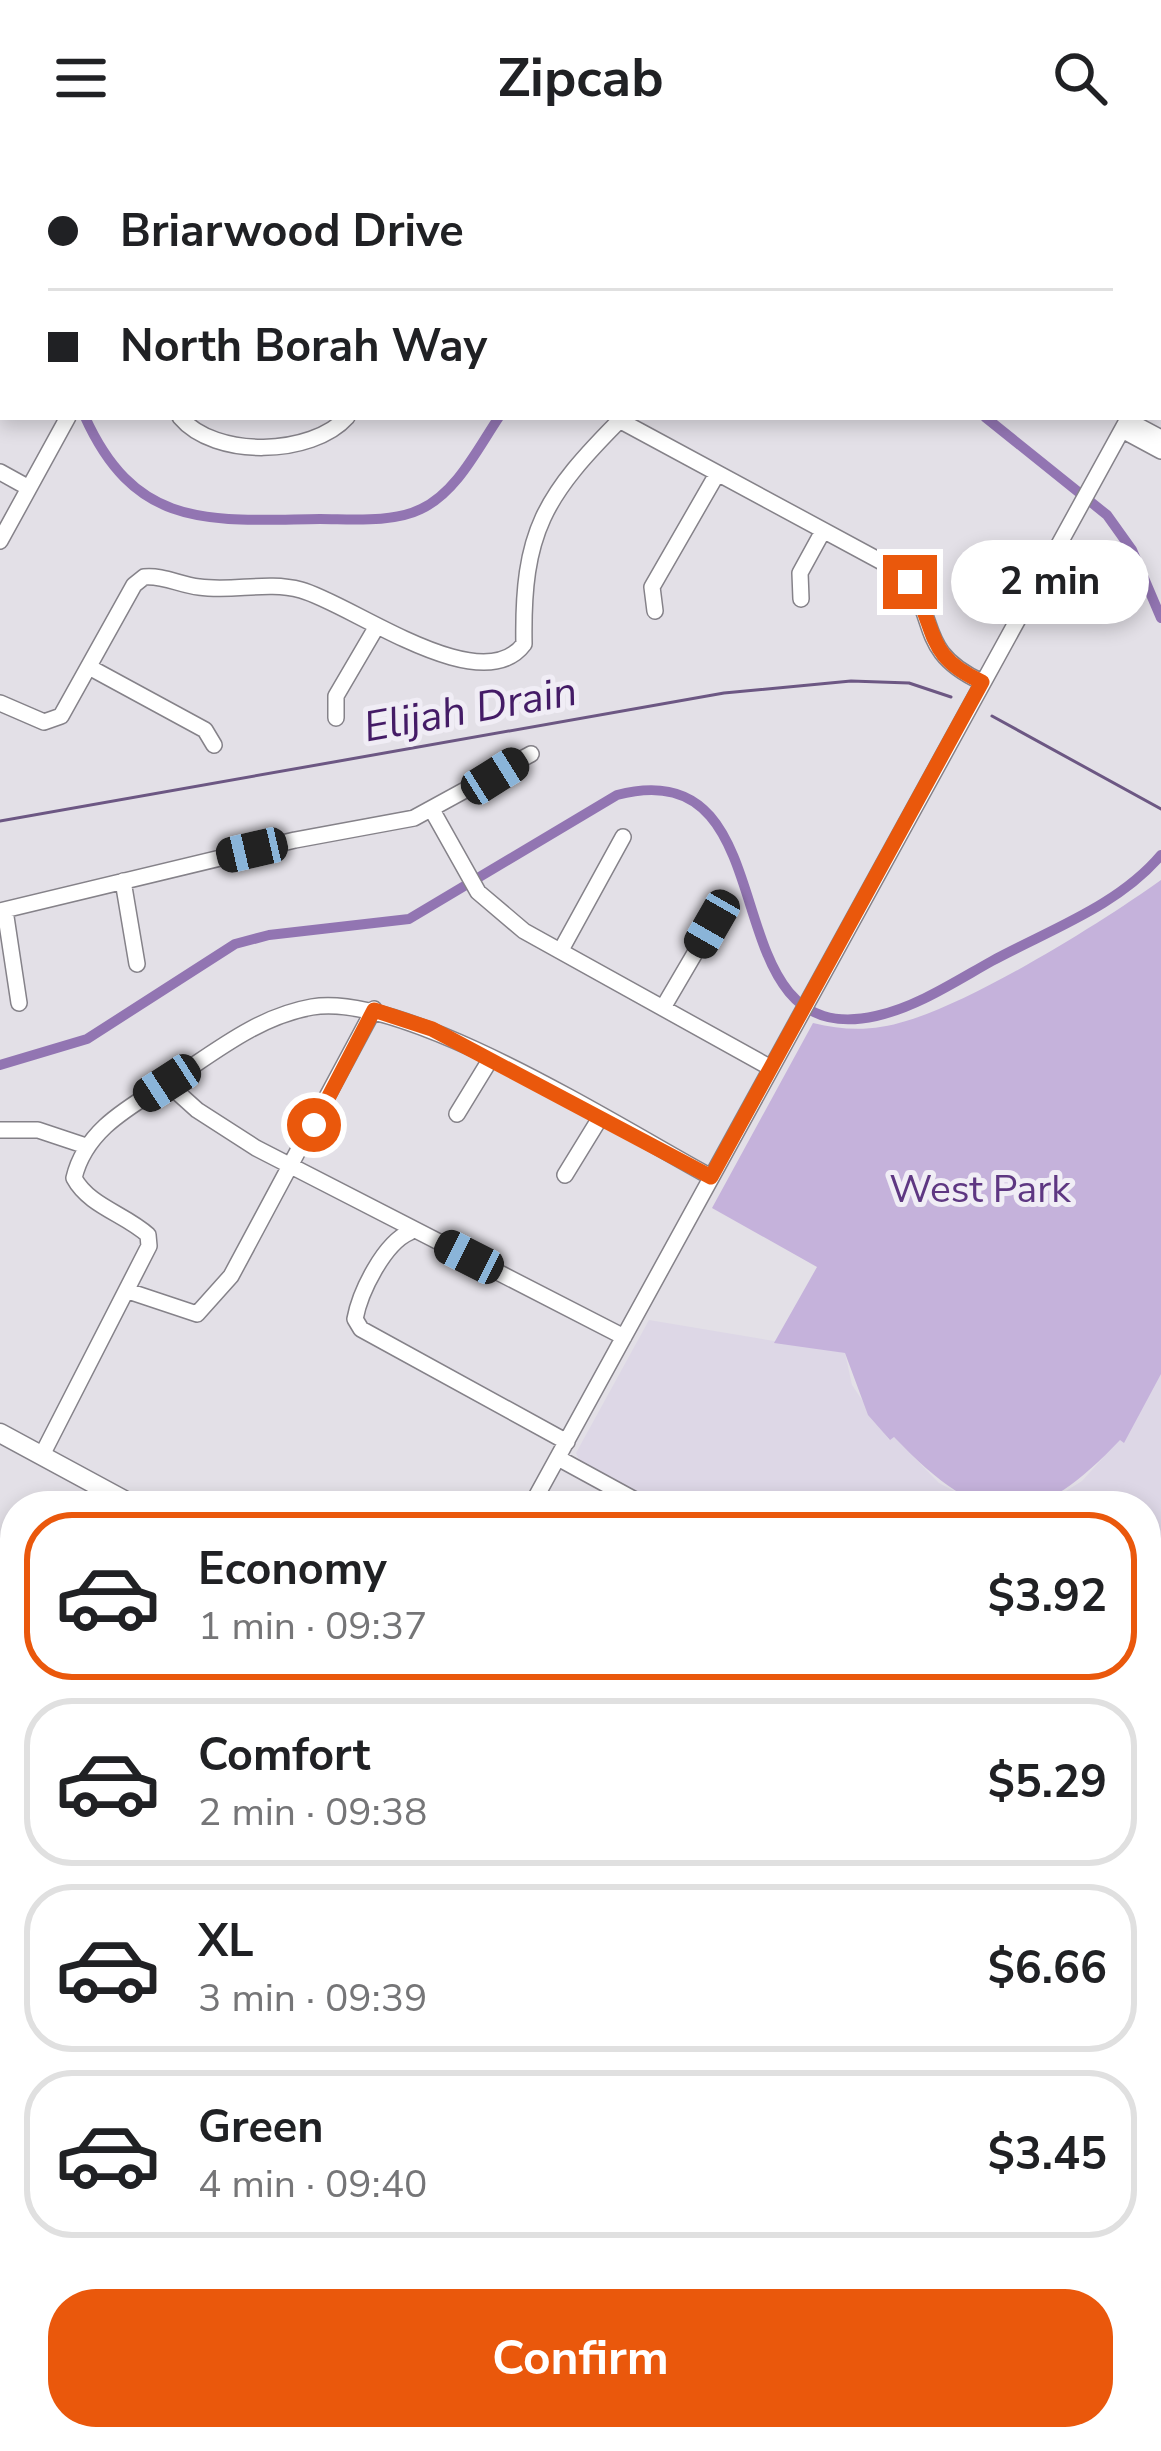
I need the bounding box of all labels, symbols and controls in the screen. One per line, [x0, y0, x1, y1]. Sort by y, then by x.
text: Zipcab [497, 41, 664, 115]
icon: menu [48, 45, 114, 111]
icon: search [1047, 45, 1113, 111]
text: Briarwood Drive [120, 201, 464, 262]
text: North Borah Way [120, 316, 487, 377]
callout: 2 min [952, 540, 1150, 624]
route end [883, 555, 937, 609]
text: 2 min [1000, 555, 1100, 608]
water label: Elijah Drain [359, 663, 581, 756]
car [455, 742, 535, 810]
car [213, 824, 291, 876]
car [678, 884, 746, 964]
car [127, 1048, 207, 1118]
route start [287, 1098, 341, 1152]
park label: West Park [889, 1163, 1071, 1216]
car [429, 1225, 509, 1289]
text: Economy [198, 1539, 387, 1600]
icon: car [54, 1542, 162, 1650]
text: $3.92 [988, 1566, 1107, 1627]
text: 1 min · 09:37 [198, 1600, 427, 1653]
text: Comfort [198, 1725, 370, 1786]
icon: car [54, 1728, 162, 1836]
text: $5.29 [988, 1752, 1107, 1813]
text: 2 min · 09:38 [198, 1786, 427, 1839]
text: XL [198, 1911, 254, 1972]
icon: car [54, 1914, 162, 2022]
text: $6.66 [988, 1938, 1107, 1999]
text: 3 min · 09:39 [198, 1972, 427, 2025]
text: Green [198, 2097, 324, 2158]
icon: car [54, 2100, 162, 2208]
text: $3.45 [988, 2124, 1107, 2185]
text: 4 min · 09:40 [198, 2158, 427, 2211]
button: Confirm [48, 2289, 1113, 2427]

